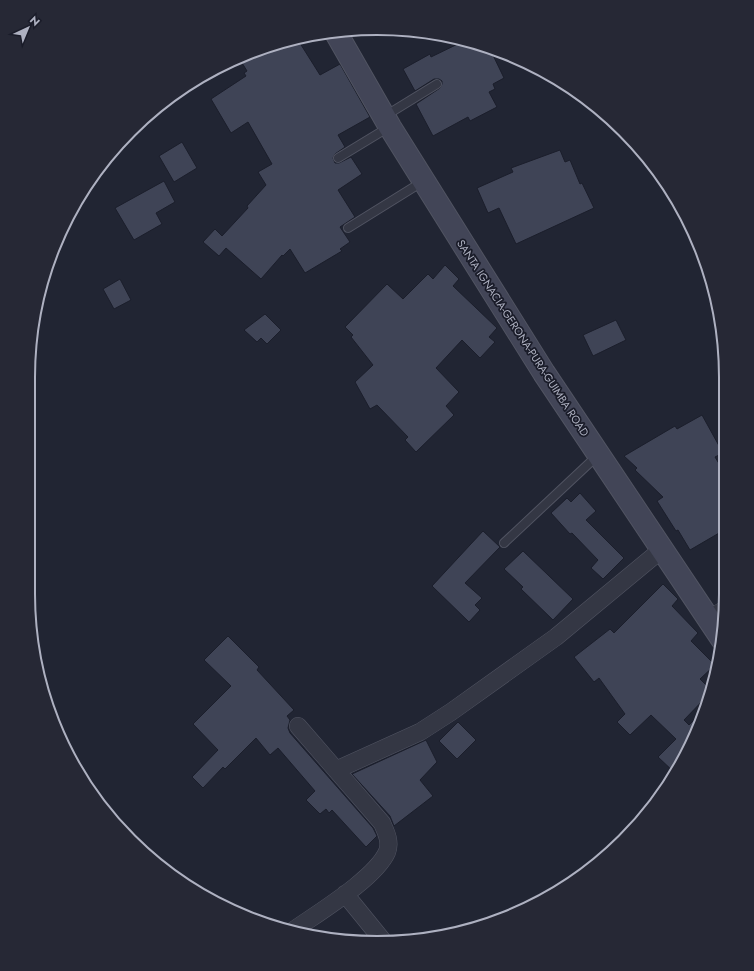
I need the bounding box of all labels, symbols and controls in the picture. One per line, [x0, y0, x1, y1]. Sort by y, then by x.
north arrow [8, 8, 48, 48]
text: N [26, 12, 44, 30]
street label: SANTA IGNACIA-GERONA-PURA-GUIMBA ROAD [453, 236, 593, 440]

